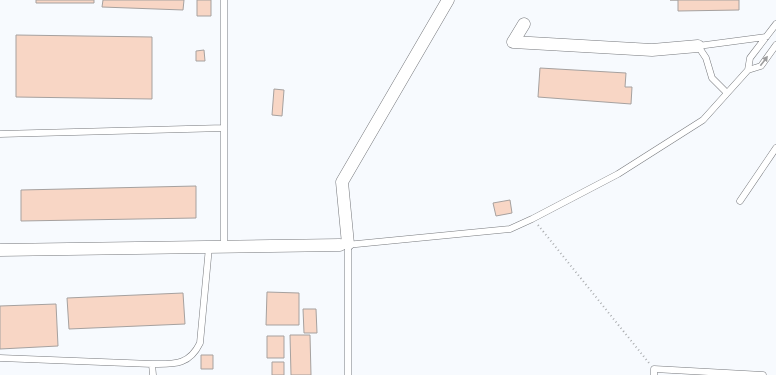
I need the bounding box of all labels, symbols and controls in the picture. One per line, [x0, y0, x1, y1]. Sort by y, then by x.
one-way arrow [760, 55, 769, 66]

